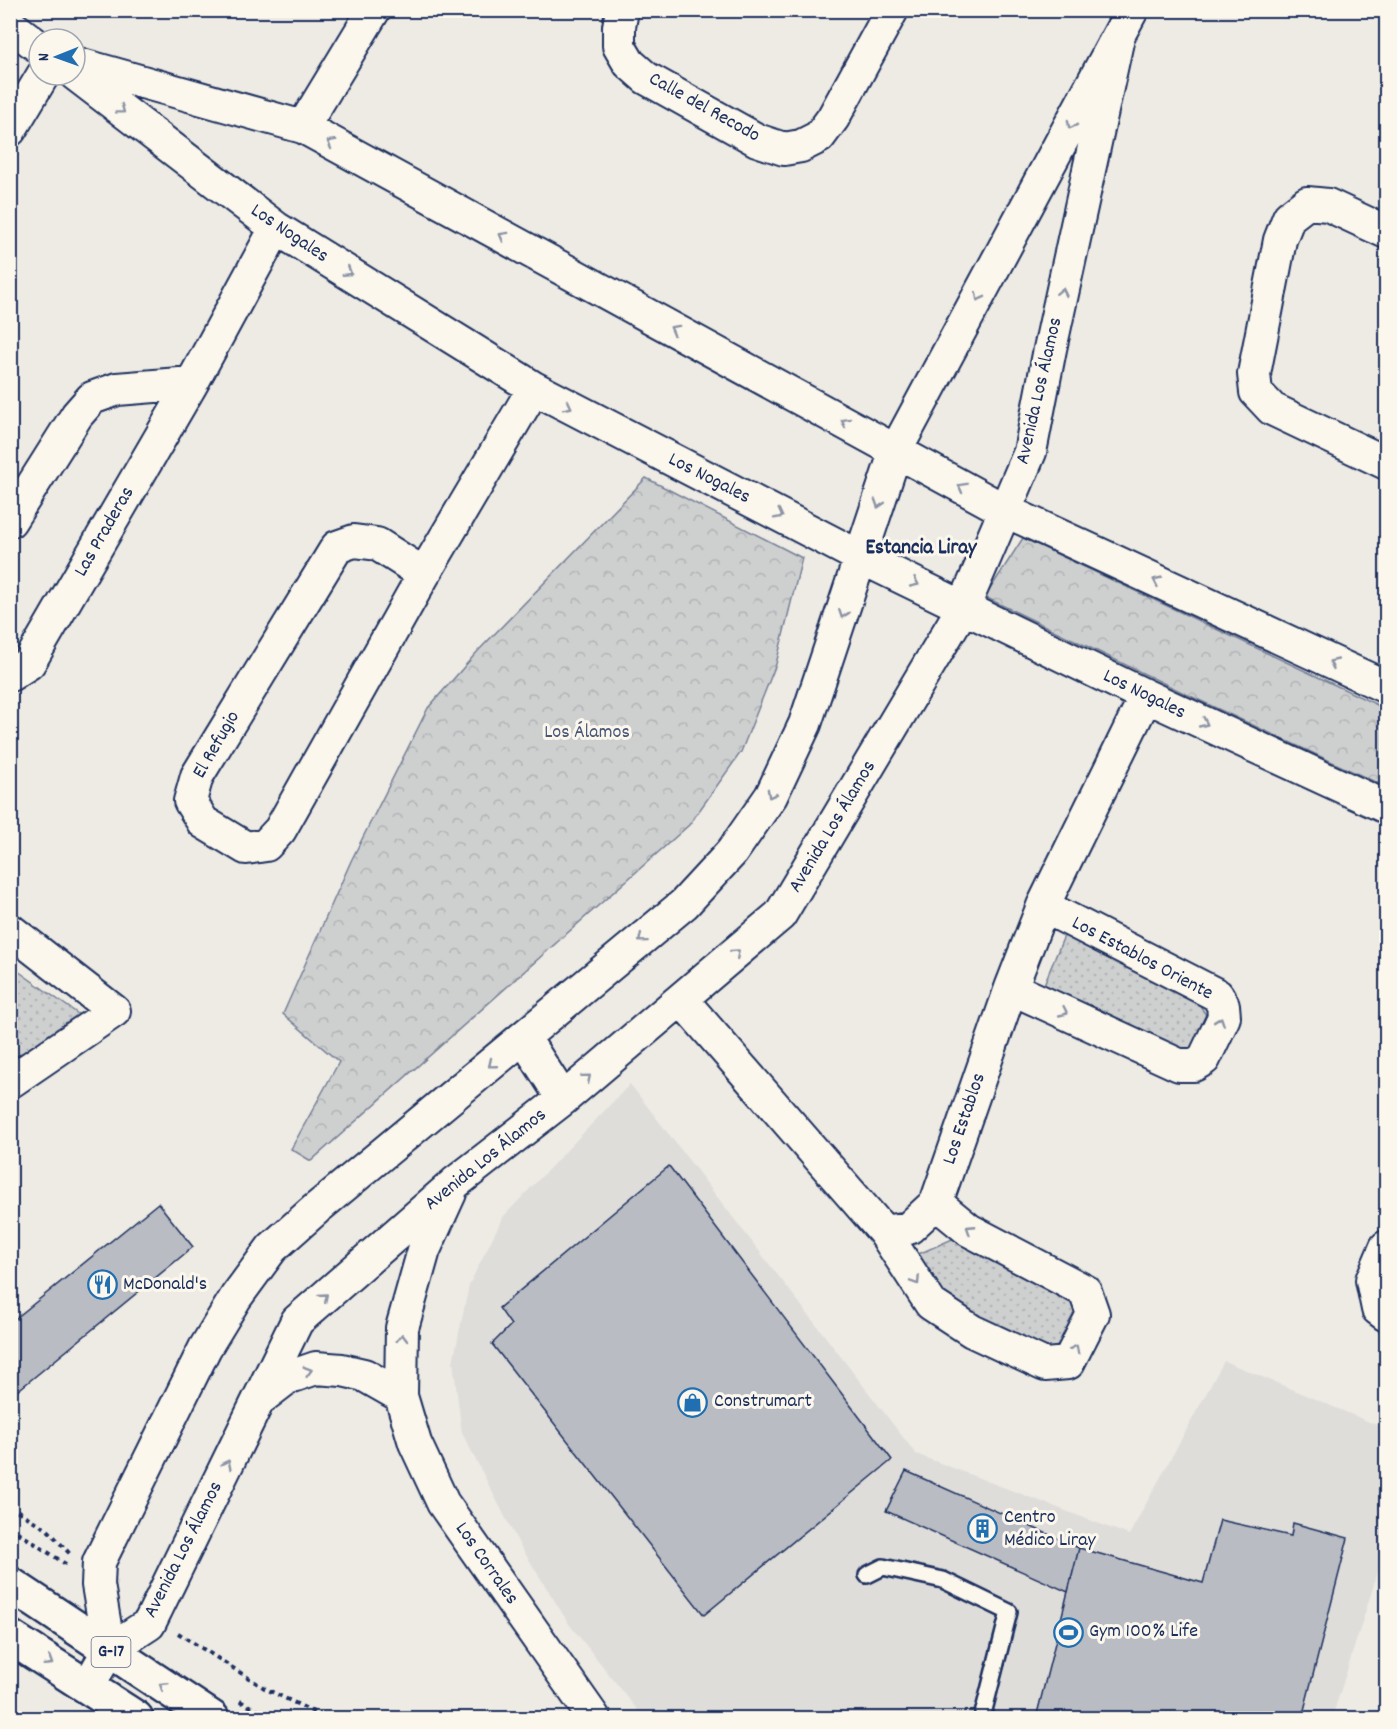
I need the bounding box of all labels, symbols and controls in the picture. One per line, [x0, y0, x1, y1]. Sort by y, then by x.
north arrow [27, 27, 87, 87]
text: N [33, 53, 56, 61]
street label: Calle del Recodo [643, 66, 765, 150]
one-way arrow [115, 102, 126, 113]
one-way arrow [1066, 119, 1078, 130]
one-way arrow [327, 139, 338, 150]
street label: Los Nogales [244, 198, 334, 270]
one-way arrow [498, 232, 509, 243]
one-way arrow [342, 265, 352, 277]
one-way arrow [1055, 287, 1068, 297]
one-way arrow [974, 291, 986, 302]
street label: Avenida Los Álamos [1009, 315, 1071, 467]
one-way arrow [670, 325, 680, 336]
one-way arrow [562, 399, 573, 410]
one-way arrow [841, 418, 851, 429]
street label: Los Nogales [663, 446, 755, 512]
street label: Las Praderas [68, 482, 142, 582]
one-way arrow [958, 483, 968, 494]
one-way arrow [874, 498, 886, 509]
one-way arrow [772, 508, 783, 519]
district label: Estancia Liray [865, 534, 978, 564]
one-way arrow [908, 576, 919, 588]
one-way arrow [1152, 576, 1163, 588]
one-way arrow [837, 608, 850, 619]
one-way arrow [1329, 658, 1340, 670]
street label: Los Nogales [1098, 663, 1190, 727]
street label: El Refugio [186, 706, 248, 784]
one-way arrow [1197, 716, 1208, 728]
park label: Los Álamos [544, 719, 630, 747]
street label: Avenida Los Álamos [782, 756, 884, 898]
one-way arrow [766, 788, 778, 798]
street label: Los Establos Oriente [1066, 910, 1218, 1008]
one-way arrow [638, 932, 649, 943]
one-way arrow [729, 949, 740, 960]
one-way arrow [1057, 1005, 1068, 1017]
one-way arrow [1213, 1017, 1226, 1027]
one-way arrow [488, 1057, 499, 1068]
street label: Los Establos [936, 1069, 994, 1169]
one-way arrow [580, 1075, 591, 1086]
street label: Avenida Los Álamos [419, 1102, 553, 1218]
one-way arrow [966, 1225, 977, 1236]
restaurant icon: McDonald's [86, 1269, 118, 1301]
place label: McDonald's [123, 1271, 207, 1299]
one-way arrow [909, 1275, 920, 1286]
one-way arrow [318, 1293, 328, 1304]
one-way arrow [396, 1333, 408, 1342]
one-way arrow [1067, 1345, 1079, 1356]
one-way arrow [302, 1366, 313, 1378]
shop icon: Construmart [677, 1386, 709, 1418]
place label: Construmart [714, 1388, 812, 1416]
one-way arrow [220, 1459, 232, 1470]
street label: Avenida Los Álamos [137, 1477, 231, 1623]
place label: Centro Médico Liray [1004, 1504, 1097, 1555]
building icon: Centro Médico Liray [967, 1513, 999, 1545]
street label: Los Corrales [447, 1517, 525, 1611]
sports icon: Gym 100% Life [1052, 1616, 1084, 1648]
place label: Gym 100% Life [1089, 1618, 1198, 1646]
road number: G-17 [92, 1637, 130, 1667]
one-way arrow [43, 1654, 53, 1666]
one-way arrow [159, 1682, 169, 1694]

